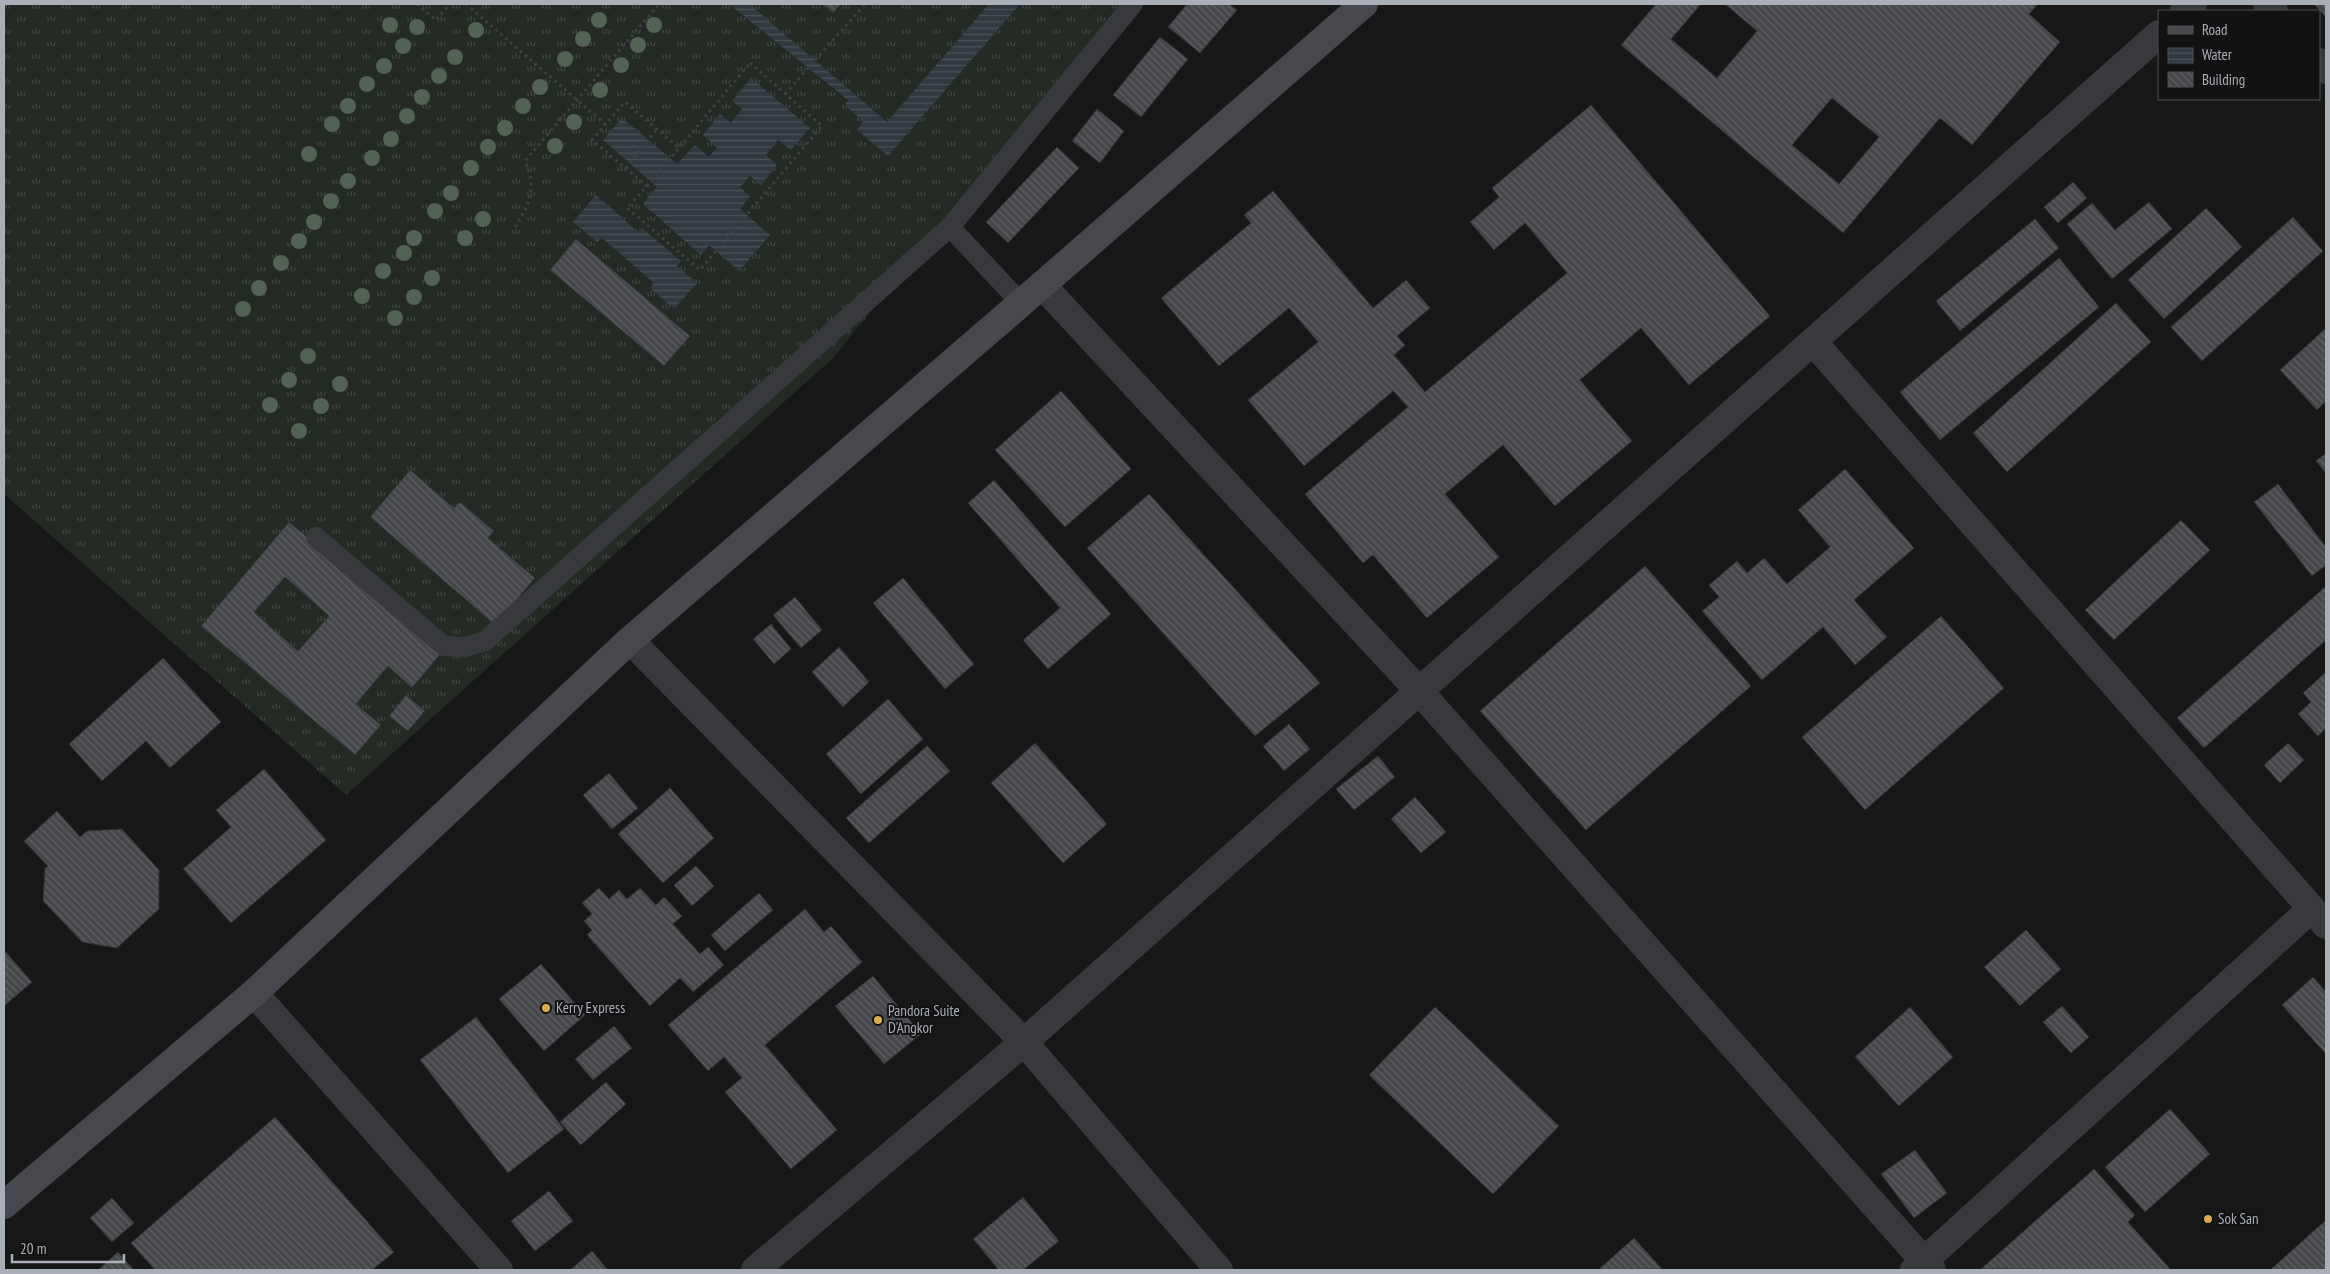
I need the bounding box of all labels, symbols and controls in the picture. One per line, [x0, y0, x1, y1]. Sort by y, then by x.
legend [2158, 10, 2320, 100]
text: Road [2202, 20, 2228, 39]
text: Water [2202, 45, 2233, 64]
text: Building [2202, 70, 2245, 89]
place label: Kerry Express [556, 998, 625, 1017]
place label: Pandora Suite D'Angkor [888, 1001, 960, 1037]
marker: Kerry Express [540, 1002, 552, 1014]
marker: Pandora Suite D'Angkor [872, 1014, 884, 1026]
place label: Sok San [2218, 1209, 2259, 1228]
marker: Sok San [2202, 1213, 2214, 1225]
scale bar [12, 1232, 125, 1264]
text: 20 m [20, 1239, 46, 1258]

